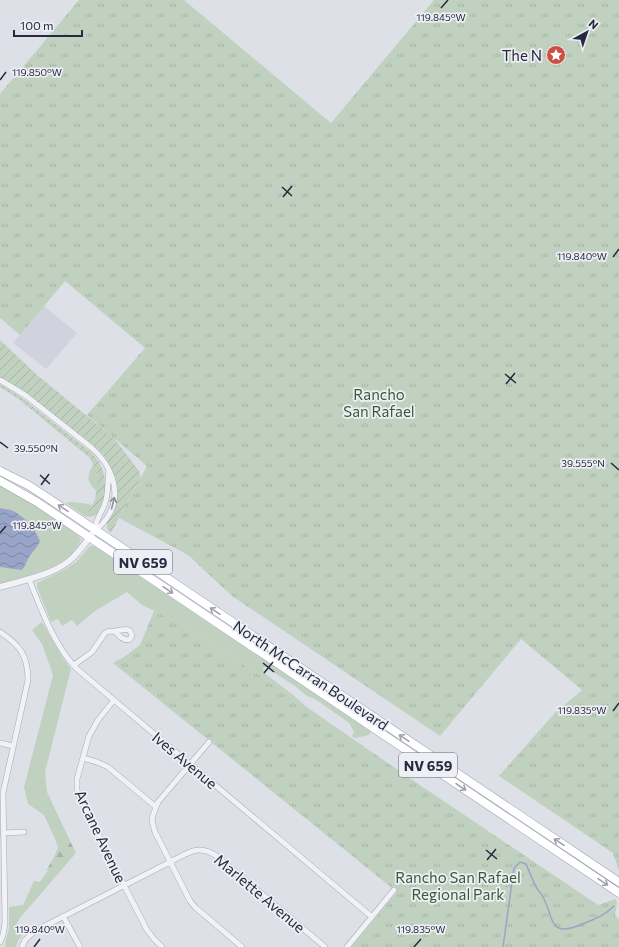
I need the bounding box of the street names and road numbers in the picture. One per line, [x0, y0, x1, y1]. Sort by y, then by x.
road number: NV 659 [114, 550, 172, 574]
street label: North McCarran Boulevard [230, 616, 392, 734]
street label: Ives Avenue [149, 728, 221, 792]
road number: NV 659 [399, 753, 457, 777]
street label: Arcane Avenue [72, 787, 130, 886]
street label: Marlette Avenue [211, 850, 309, 936]

